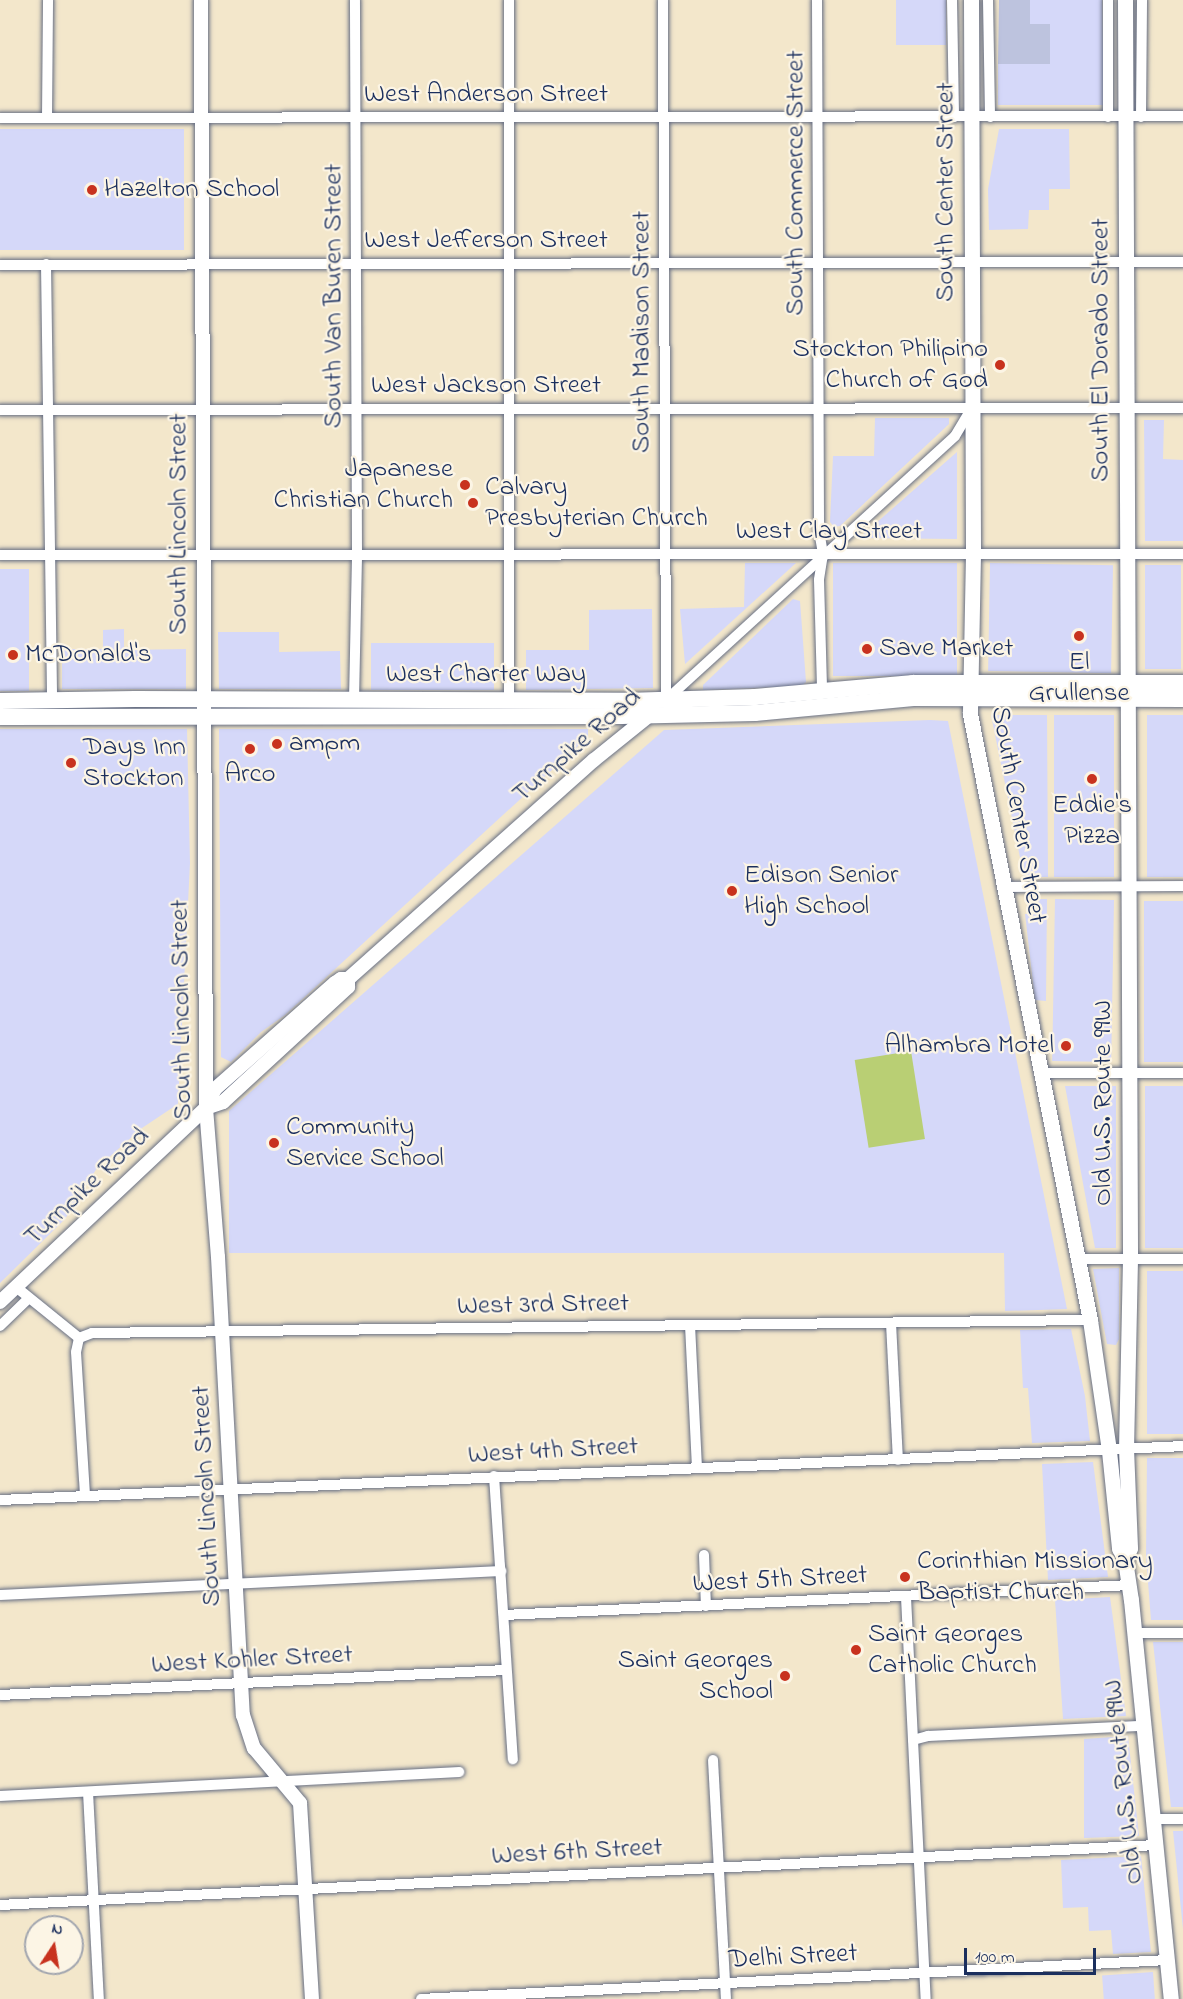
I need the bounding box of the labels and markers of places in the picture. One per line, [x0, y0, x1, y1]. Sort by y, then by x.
place label: Hazelton School [104, 174, 279, 206]
marker: Hazelton School [85, 183, 99, 197]
place label: Stockton Philipino Church of God [793, 333, 988, 396]
marker: Stockton Philipino Church of God [993, 358, 1007, 372]
place label: Japanese Christian Church [274, 453, 453, 516]
place label: Calvary Presbyterian Church [485, 471, 708, 534]
marker: Japanese Christian Church [458, 478, 472, 492]
marker: Calvary Presbyterian Church [466, 496, 480, 510]
marker: El Grullense [1072, 629, 1086, 643]
place label: Save Market [879, 633, 1013, 665]
place label: McDonald's [25, 639, 151, 671]
marker: Save Market [860, 642, 874, 656]
place label: El Grullense [1029, 646, 1129, 709]
marker: McDonald's [6, 648, 20, 662]
place label: ampm [289, 728, 360, 760]
place label: Days Inn Stockton [83, 731, 186, 794]
marker: ampm [270, 737, 284, 751]
marker: Arco [243, 742, 257, 756]
marker: Days Inn Stockton [64, 756, 78, 770]
place label: Arco [224, 759, 276, 791]
marker: Eddie's Pizza [1085, 772, 1099, 786]
place label: Eddie's Pizza [1052, 789, 1132, 852]
place label: Edison Senior High School [744, 859, 898, 922]
marker: Edison Senior High School [725, 884, 739, 898]
place label: Alhambra Motel [884, 1030, 1054, 1062]
marker: Alhambra Motel [1059, 1039, 1073, 1053]
place label: Community Service School [286, 1111, 444, 1174]
marker: Community Service School [267, 1136, 281, 1150]
place label: Corinthian Missionary Baptist Church [917, 1545, 1153, 1608]
marker: Corinthian Missionary Baptist Church [898, 1570, 912, 1584]
place label: Saint Georges Catholic Church [868, 1618, 1037, 1681]
marker: Saint Georges Catholic Church [849, 1643, 863, 1657]
place label: Saint Georges School [618, 1644, 773, 1707]
marker: Saint Georges School [778, 1669, 792, 1683]

